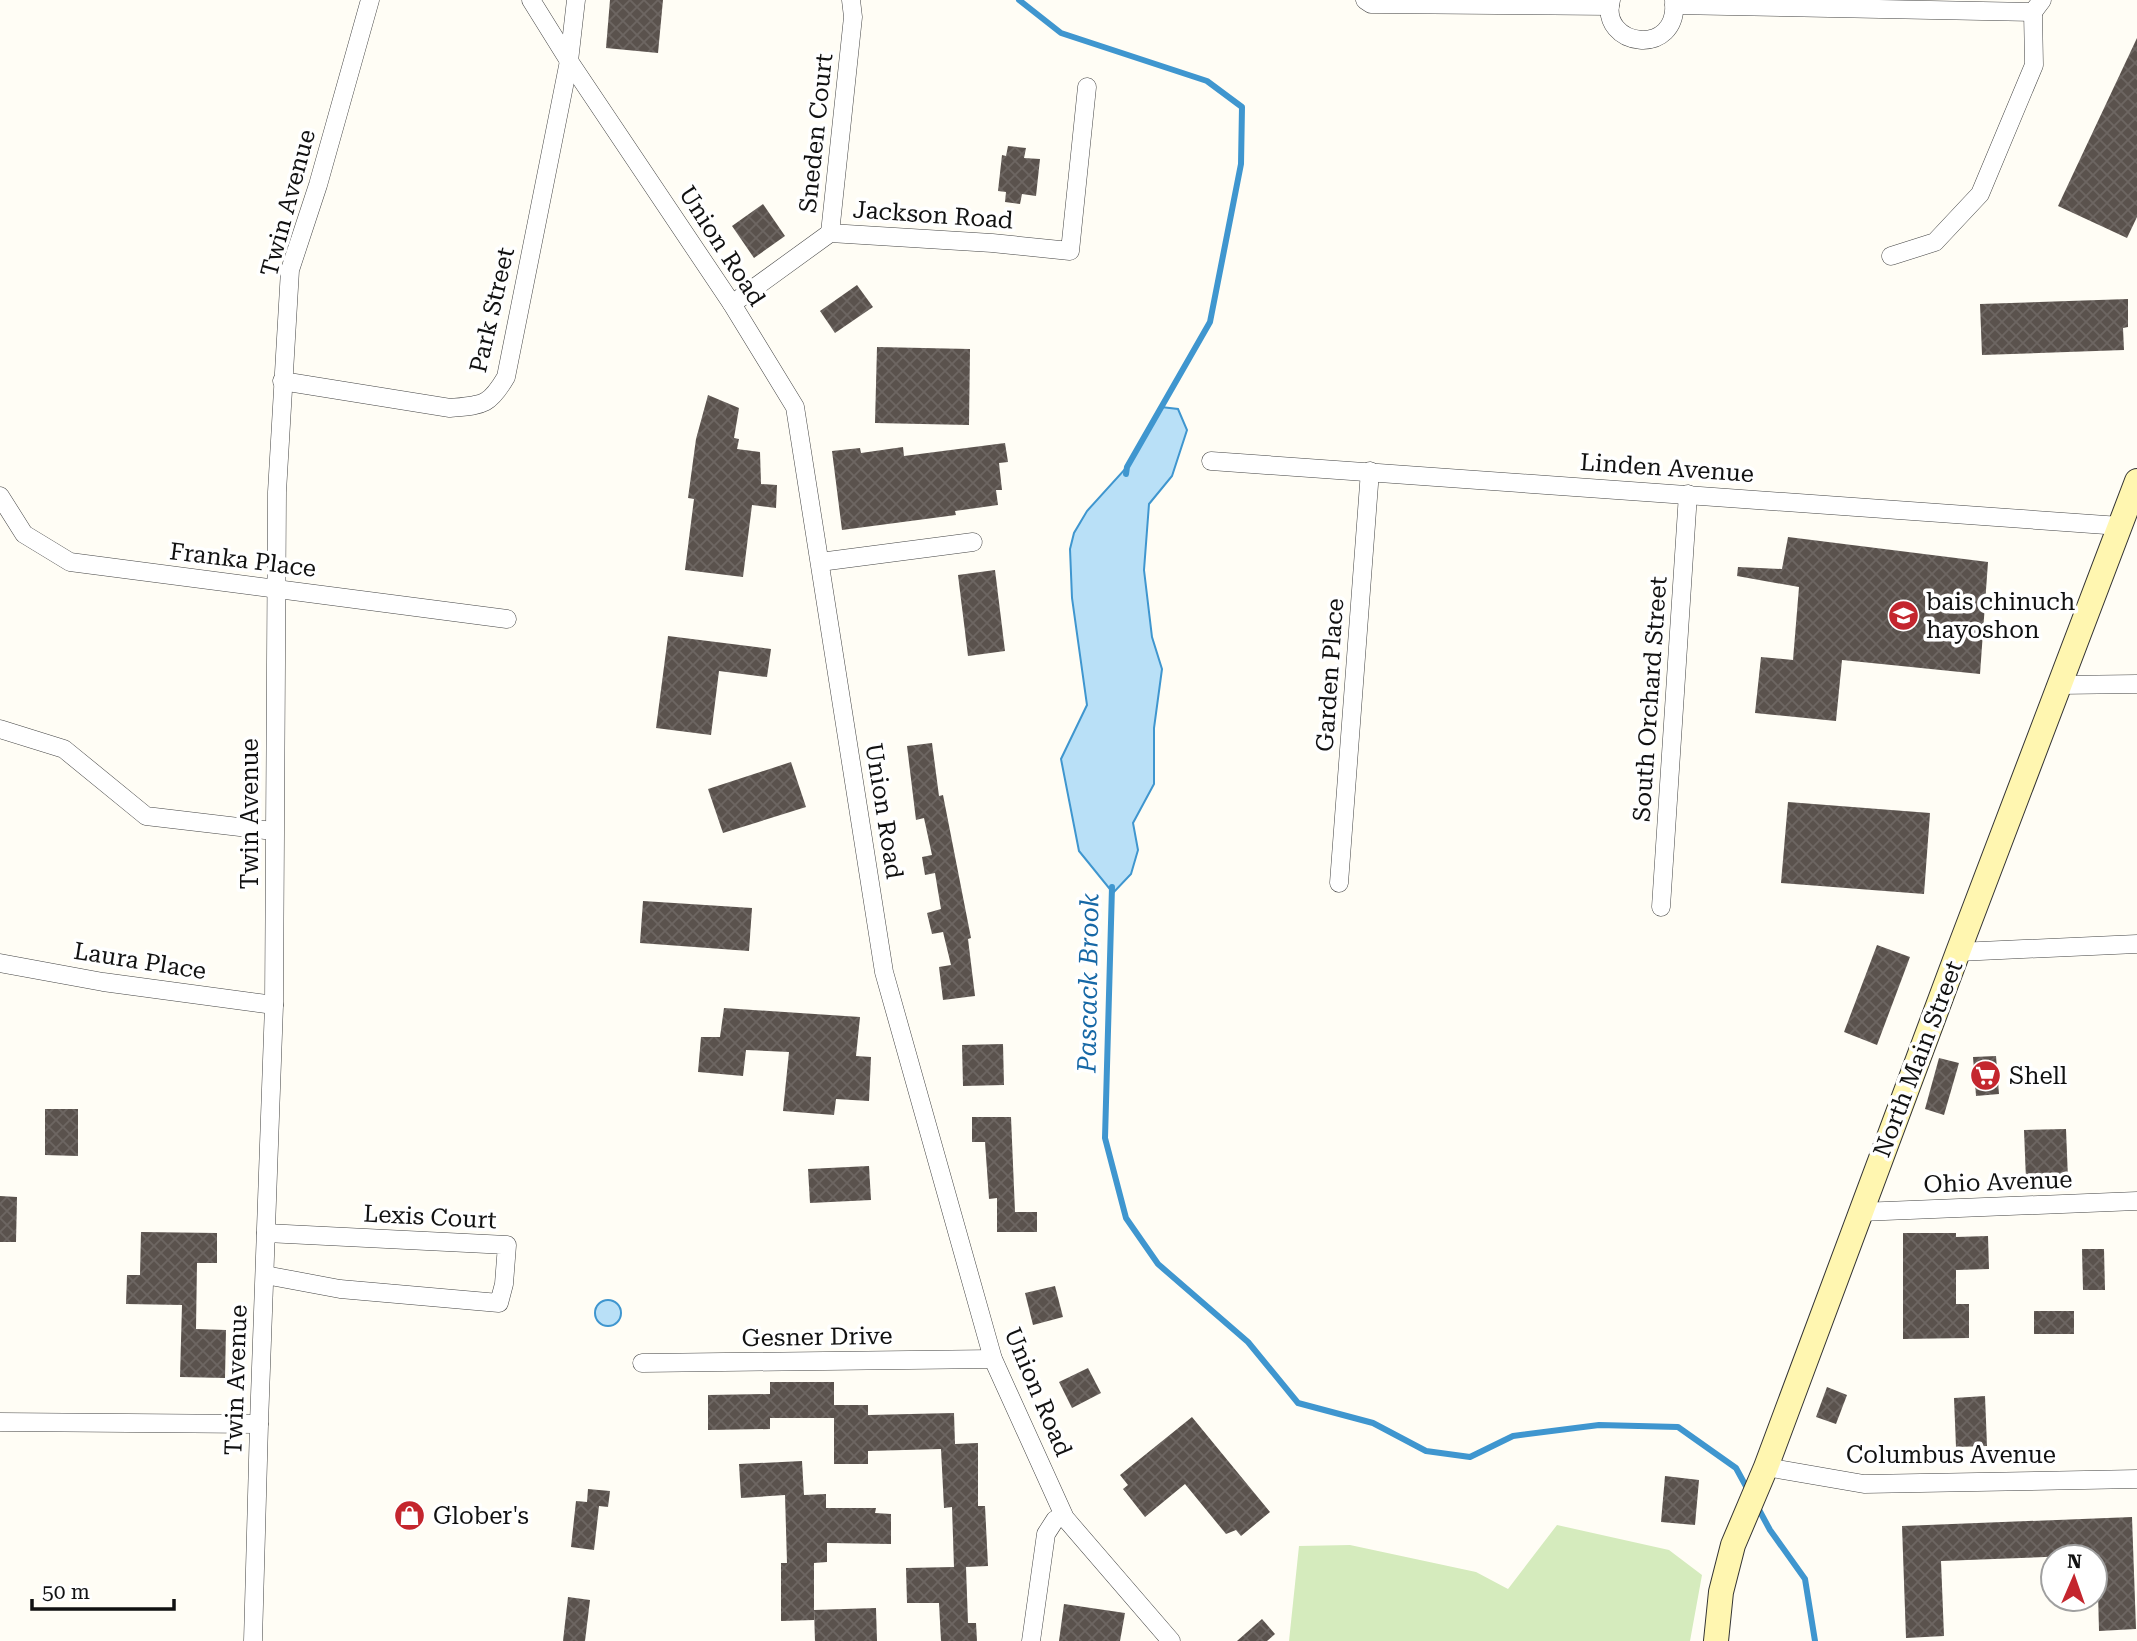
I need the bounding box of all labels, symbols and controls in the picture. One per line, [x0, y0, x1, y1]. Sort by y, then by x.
street label: Sneden Court [794, 52, 838, 214]
street label: Twin Avenue [255, 126, 321, 280]
street label: Union Road [673, 181, 771, 311]
street label: Jackson Road [852, 195, 1014, 235]
street label: Park Street [464, 245, 520, 375]
street label: Linden Avenue [1579, 448, 1755, 488]
street label: Franka Place [168, 537, 318, 583]
street label: South Orchard Street [1627, 575, 1673, 823]
place label: bais chinuch hayoshon [1926, 588, 2075, 644]
street label: Garden Place [1311, 597, 1349, 753]
school or university icon: bais chinuch hayoshon [1886, 599, 1920, 633]
street label: Twin Avenue [236, 738, 264, 890]
street label: Union Road [859, 741, 909, 881]
water label: Pascack Brook [1071, 892, 1105, 1074]
street label: Laura Place [72, 937, 208, 985]
street label: North Main Street [1868, 957, 1968, 1161]
supermarket icon: Shell [1969, 1059, 2003, 1093]
place label: Shell [2009, 1062, 2067, 1090]
street label: Ohio Avenue [1923, 1165, 2073, 1199]
street label: Lexis Court [363, 1200, 497, 1234]
street label: Twin Avenue [219, 1304, 253, 1456]
street label: Gesner Drive [741, 1322, 893, 1352]
street label: Union Road [998, 1323, 1078, 1461]
street label: Columbus Avenue [1846, 1441, 2056, 1469]
shop icon: Glober's [393, 1499, 427, 1533]
place label: Glober's [433, 1502, 529, 1530]
north arrow [2039, 1543, 2109, 1613]
text: N [2067, 1550, 2083, 1573]
scale bar [32, 1568, 173, 1612]
text: 50 m [42, 1580, 90, 1604]

